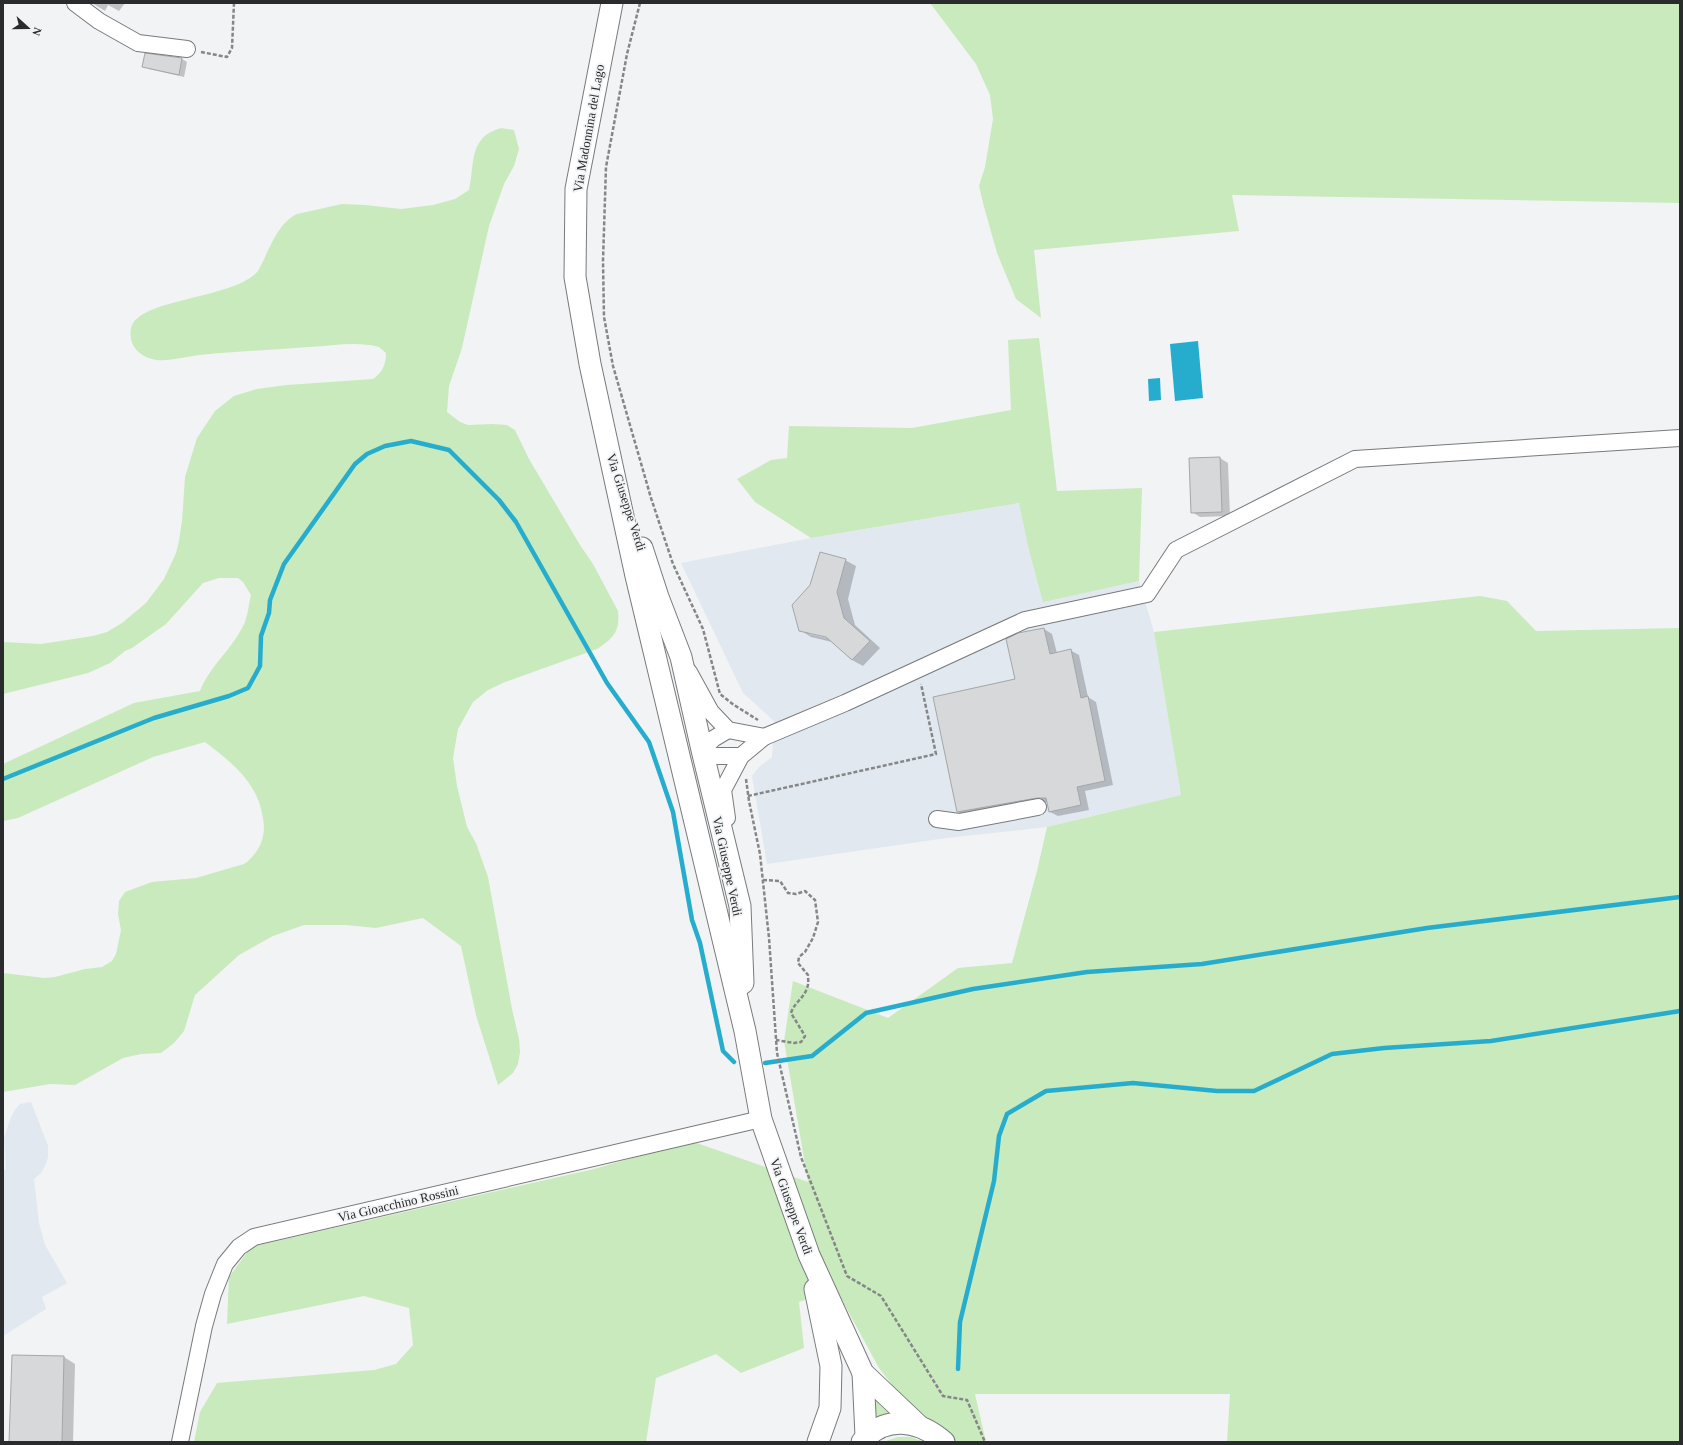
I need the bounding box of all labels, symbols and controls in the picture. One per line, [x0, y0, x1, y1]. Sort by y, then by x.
north arrow [8, 8, 48, 48]
text: N [30, 26, 44, 37]
street label: Via Madonnina del Lago [570, 63, 607, 193]
street label: Via Giuseppe Verdi [604, 452, 649, 553]
street label: Via Giuseppe Verdi [710, 815, 745, 918]
street label: Via Giuseppe Verdi [767, 1156, 816, 1257]
street label: Via Gioacchino Rossini [336, 1182, 460, 1225]

